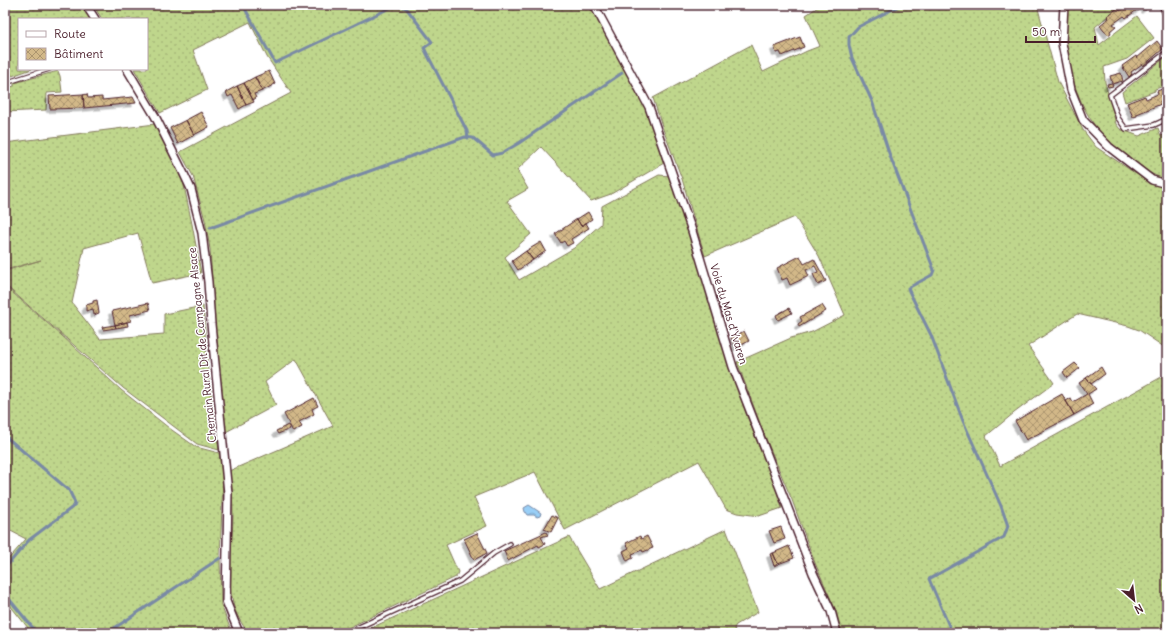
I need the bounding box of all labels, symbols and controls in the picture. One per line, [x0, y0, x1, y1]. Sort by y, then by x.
legend [18, 18, 148, 70]
scale bar [1026, 18, 1095, 44]
text: 50 m [1032, 24, 1061, 39]
text: Route [54, 26, 86, 41]
text: Bâtiment [54, 46, 103, 61]
street label: Chemain Rural Dit de Campagne Alsace [185, 247, 219, 443]
street label: Voie du Mas d'Yvaren [707, 262, 751, 366]
north arrow [1114, 580, 1154, 620]
text: N [1132, 601, 1145, 617]

